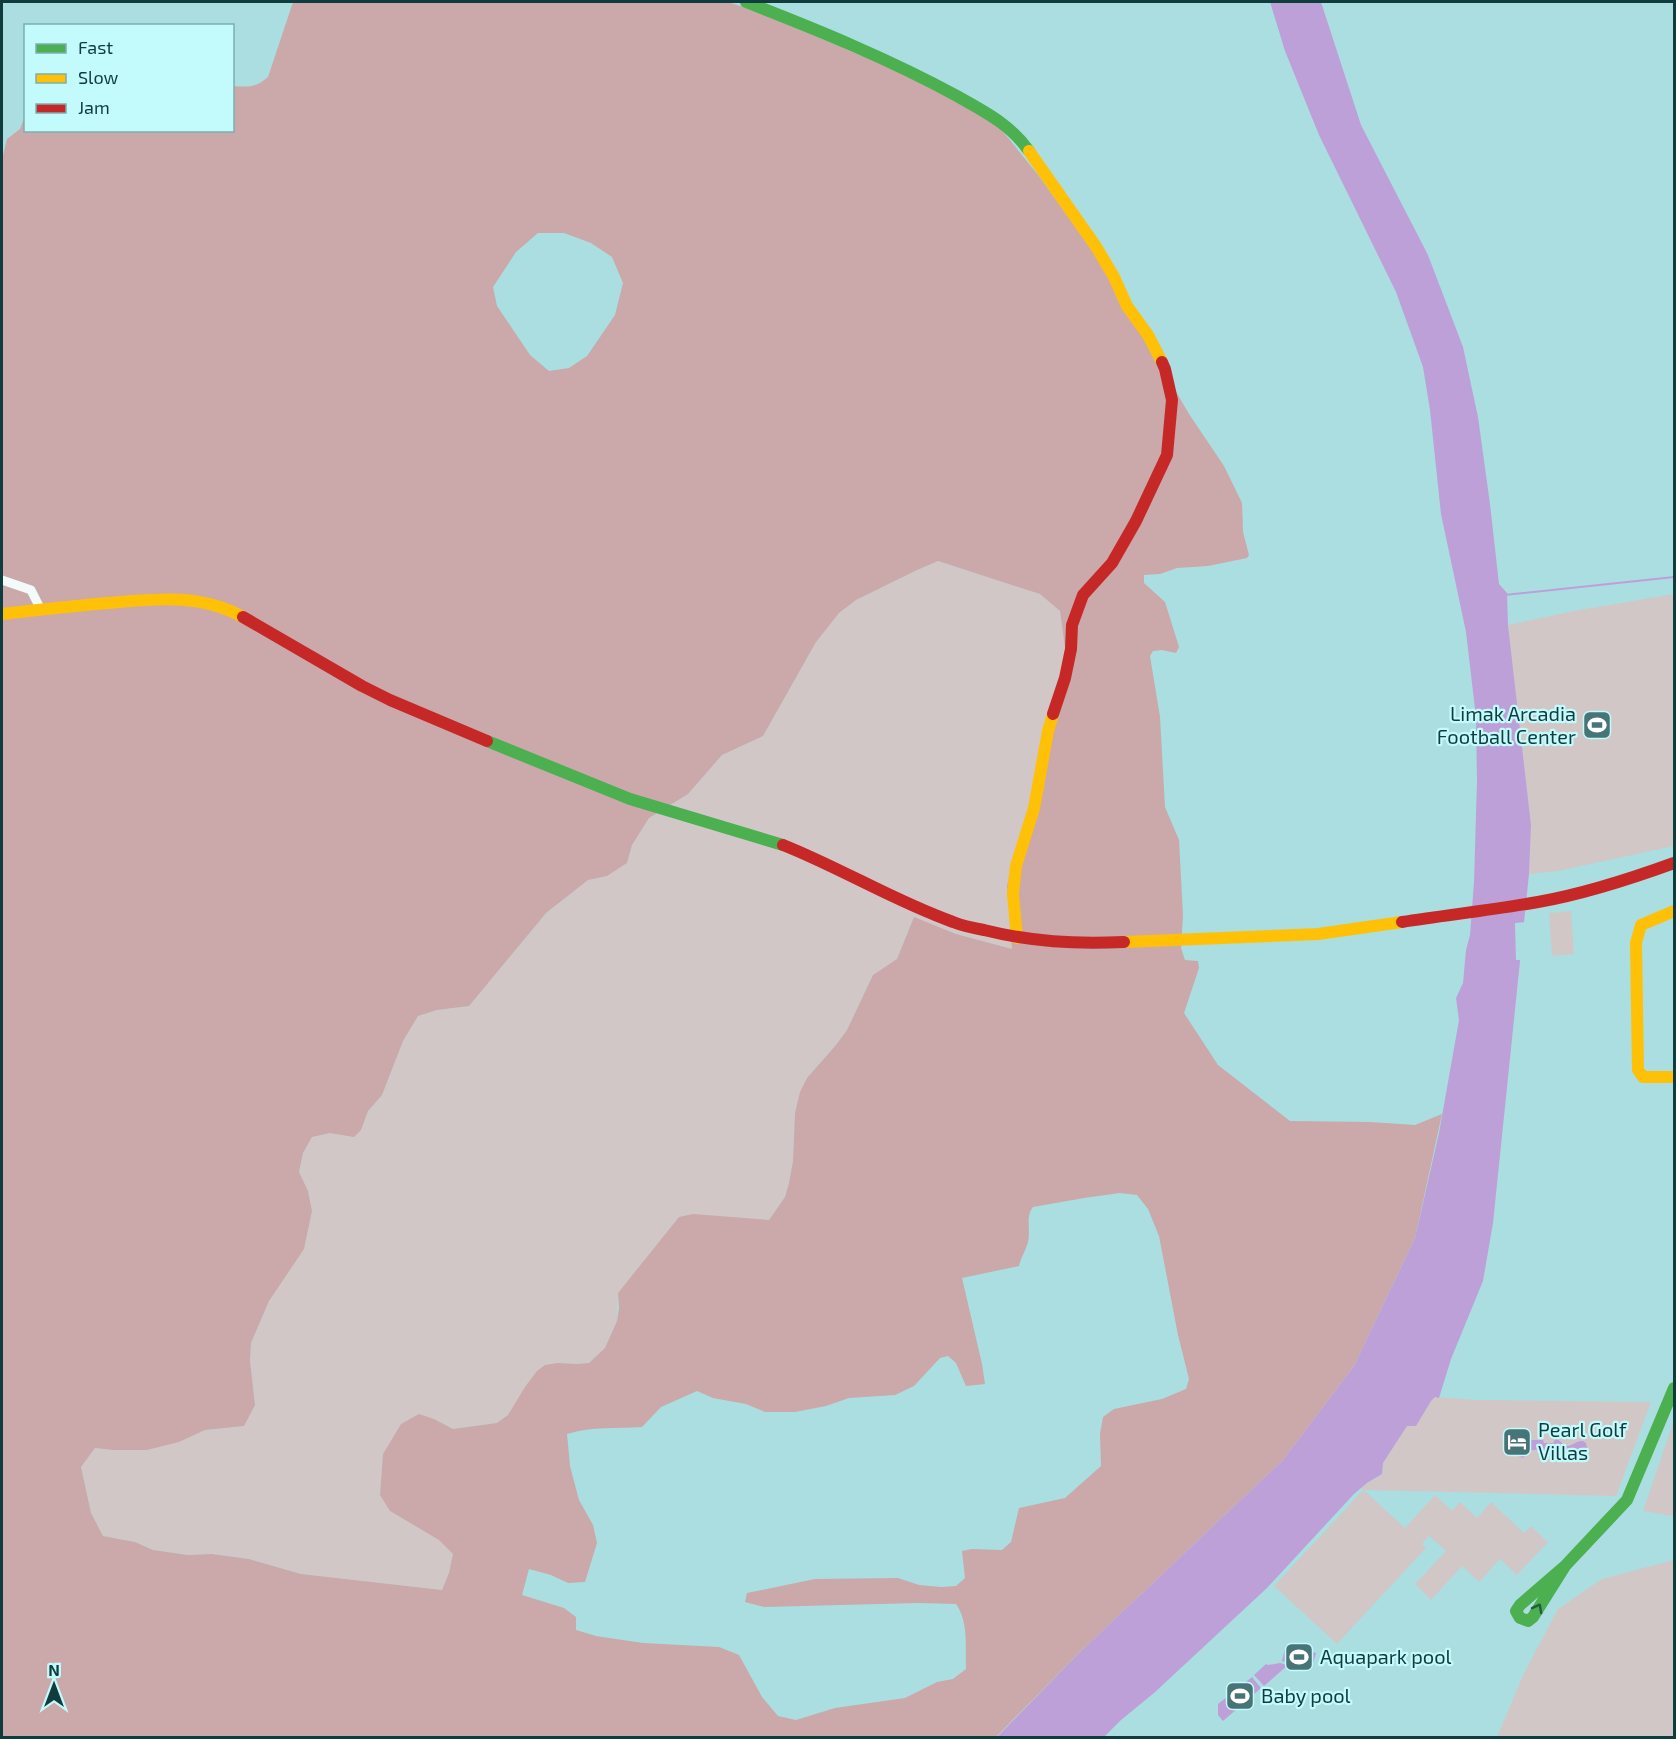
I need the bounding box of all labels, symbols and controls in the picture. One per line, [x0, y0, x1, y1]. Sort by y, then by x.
legend [24, 24, 234, 132]
text: Fast [78, 36, 113, 58]
text: Slow [78, 66, 119, 88]
text: Jam [78, 96, 110, 118]
place label: Limak Arcadia Football Center [1437, 701, 1576, 748]
sports icon: Limak Arcadia Football Center [1581, 709, 1613, 741]
place label: Pearl Golf Villas [1538, 1417, 1627, 1464]
hotel icon: Pearl Golf Villas [1501, 1426, 1533, 1458]
one-way arrow [1531, 1603, 1542, 1614]
sports icon: Aquapark pool [1283, 1641, 1315, 1673]
place label: Aquapark pool [1320, 1644, 1452, 1668]
north arrow [24, 1655, 84, 1715]
text: N [48, 1660, 60, 1679]
sports icon: Baby pool [1224, 1680, 1256, 1712]
place label: Baby pool [1261, 1683, 1351, 1707]

